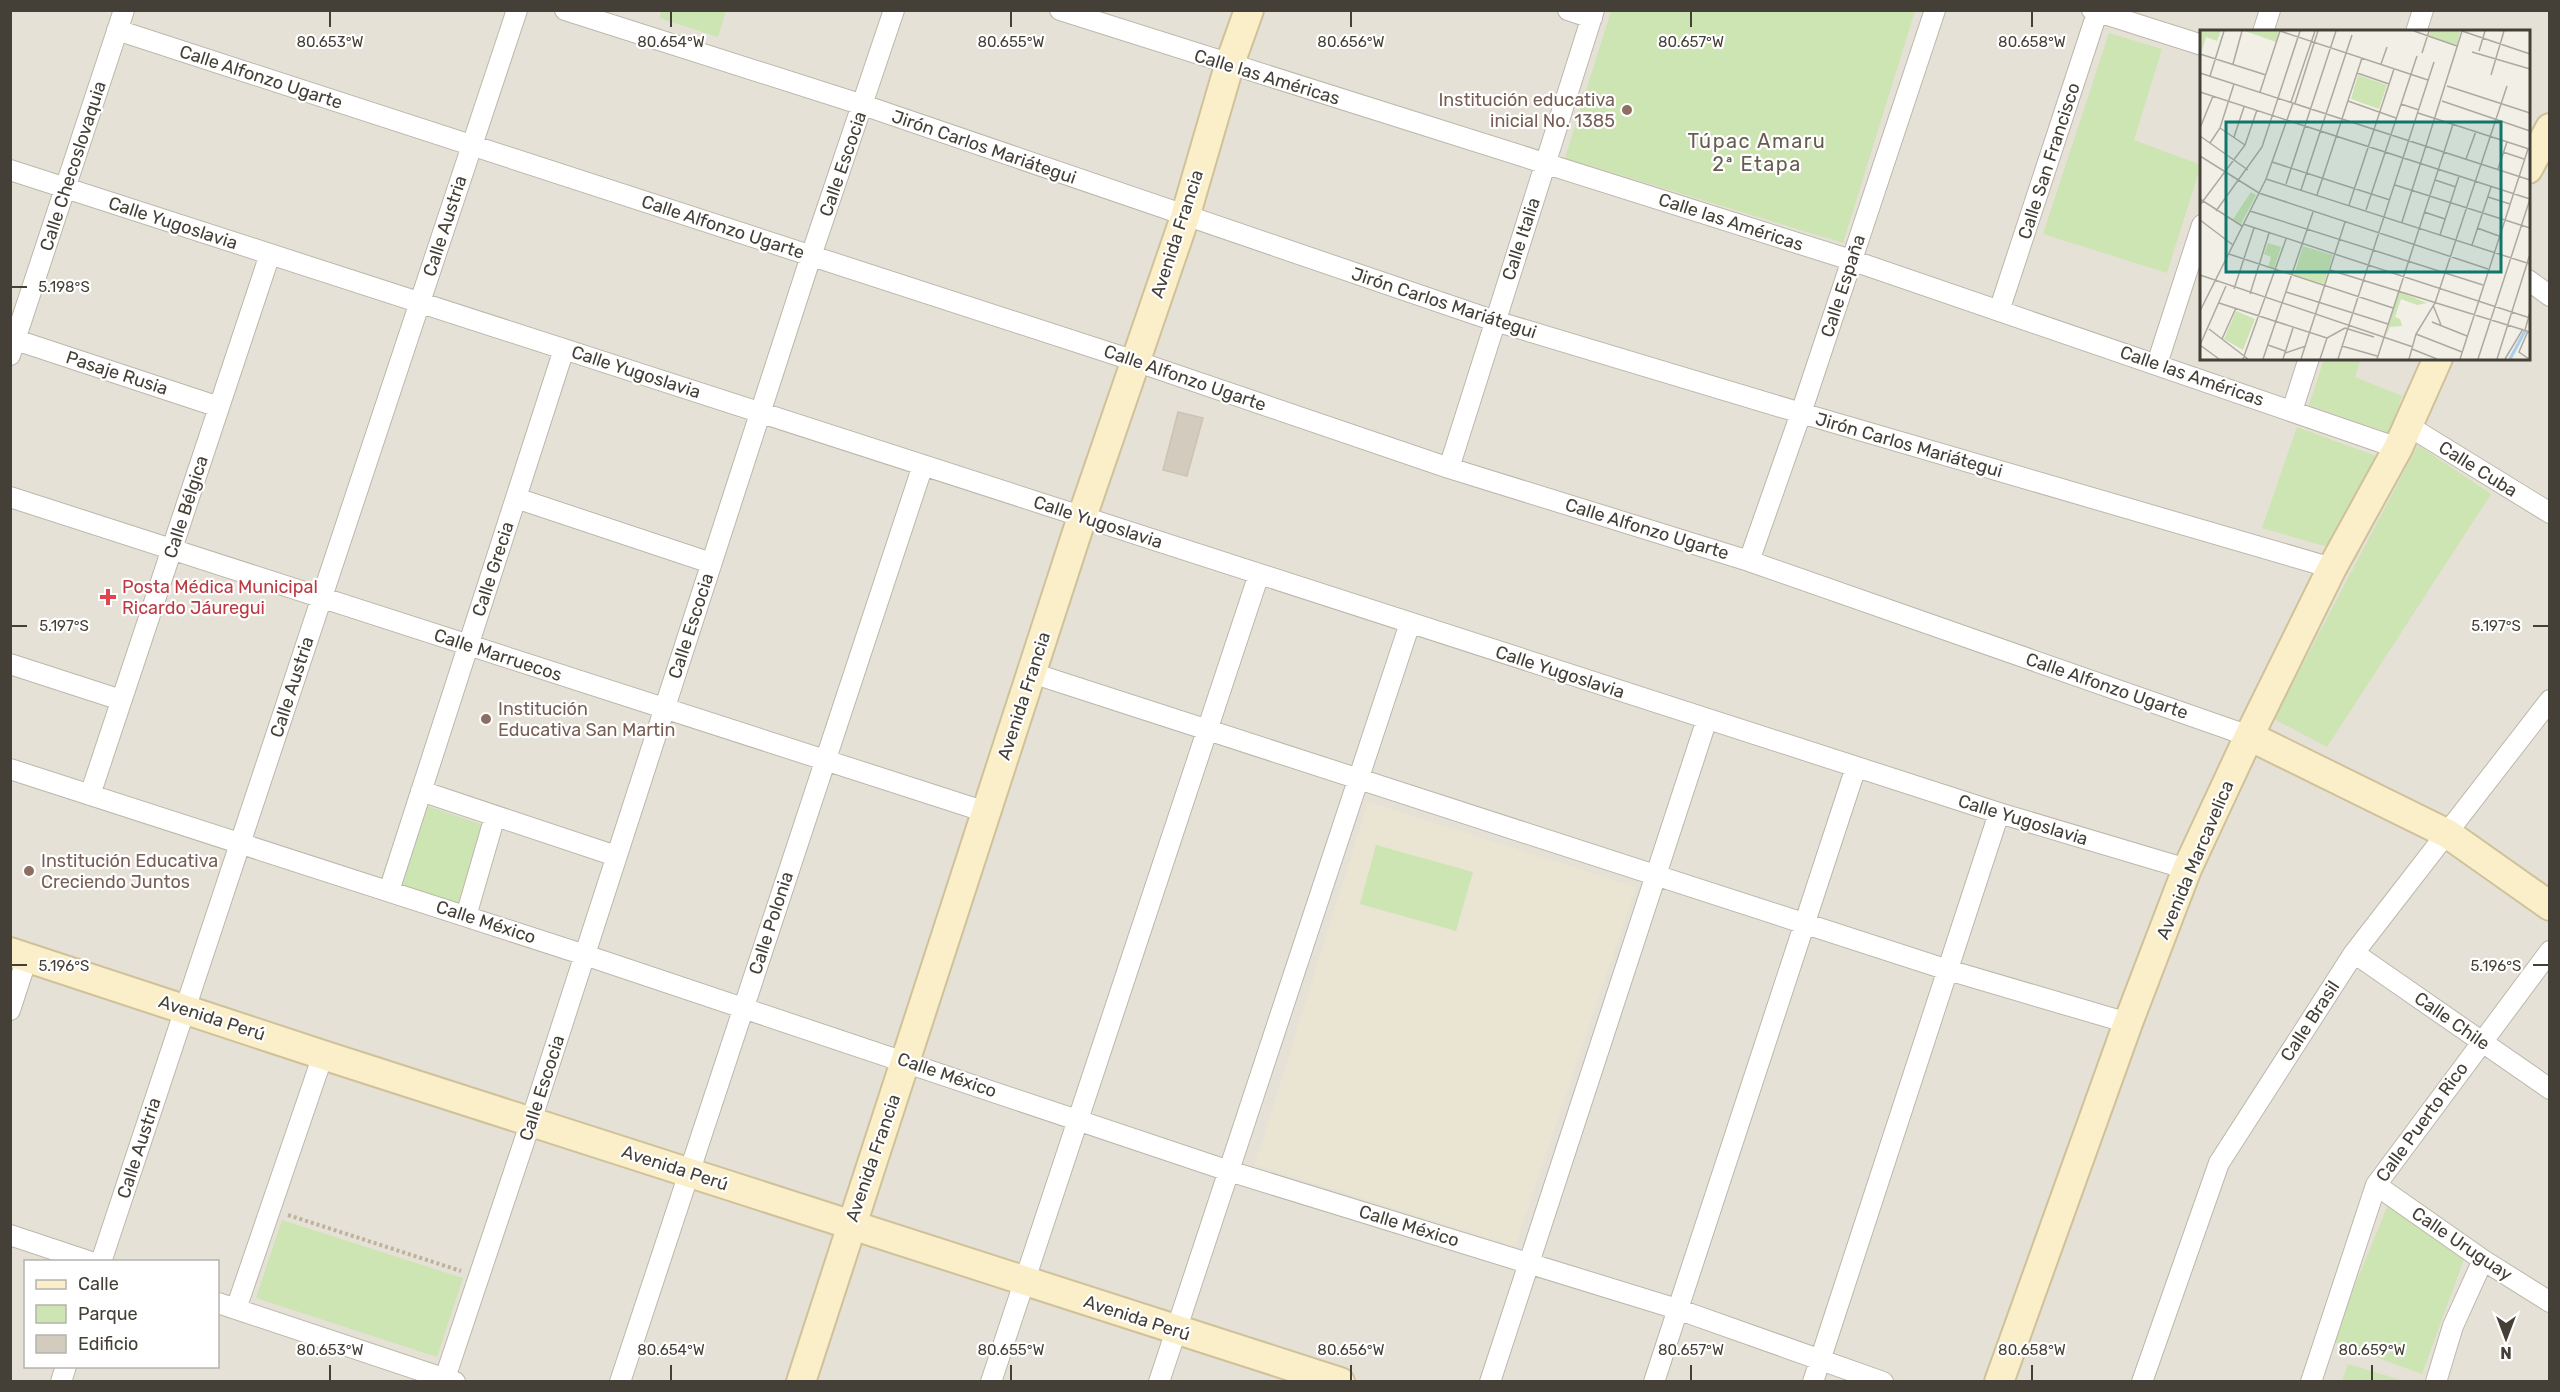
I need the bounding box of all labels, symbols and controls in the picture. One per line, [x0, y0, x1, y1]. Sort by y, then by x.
inset map [2200, 30, 2530, 360]
text: 80.653°W [296, 33, 364, 51]
text: 80.654°W [637, 33, 705, 51]
text: 80.655°W [977, 33, 1045, 51]
text: 80.656°W [1317, 33, 1385, 51]
text: 80.657°W [1658, 33, 1724, 51]
text: 80.658°W [1998, 33, 2066, 51]
street label: Calle Alfonzo Ugarte [177, 40, 345, 114]
street label: Calle las Américas [1192, 44, 1342, 110]
street label: Calle Checoslovaquia [35, 78, 111, 254]
street label: Calle San Francisco [2013, 80, 2085, 242]
place label: Institución educativa inicial No. 1385 [1438, 89, 1615, 132]
marker: Institución educativa inicial No. 1385 [1620, 103, 1634, 117]
street label: Jirón Carlos Mariátegui [889, 105, 1079, 189]
street label: Calle Escocia [815, 109, 871, 219]
district label: Túpac Amaru 2ª Etapa [1688, 129, 1826, 176]
street label: Avenida Francia [1146, 167, 1208, 301]
street label: Calle Austria [418, 173, 472, 279]
street label: Calle las Américas [1656, 188, 1806, 256]
street label: Calle Alfonzo Ugarte [639, 190, 807, 264]
street label: Calle Yugoslavia [106, 192, 240, 254]
street label: Calle Italia [1497, 195, 1545, 283]
street label: Calle España [1816, 232, 1870, 340]
street label: Jirón Carlos Mariátegui [1349, 263, 1539, 343]
text: 5.198°S [38, 278, 90, 296]
street label: Calle Alfonzo Ugarte [1101, 340, 1269, 416]
street label: Calle Yugoslavia [569, 341, 703, 403]
street label: Calle las Américas [2117, 341, 2267, 411]
street label: Pasaje Rusia [63, 346, 171, 400]
street label: Jirón Carlos Mariátegui [1813, 408, 2005, 482]
street label: Calle Cuba [2435, 436, 2521, 502]
street label: Calle Bélgica [159, 453, 213, 561]
street label: Calle Yugoslavia [1031, 491, 1165, 553]
street label: Calle Alfonzo Ugarte [1562, 494, 1732, 564]
street label: Calle Grecia [467, 519, 519, 619]
street label: Calle Escocia [664, 570, 718, 682]
place label: Posta Médica Municipal Ricardo Jáuregui [122, 576, 318, 619]
marker: Posta Médica Municipal Ricardo Jáuregui [99, 588, 117, 606]
text: 5.197°S [39, 617, 89, 635]
text: 5.197°S [2471, 617, 2521, 635]
street label: Calle Marruecos [431, 624, 565, 686]
street label: Avenida Francia [993, 629, 1055, 763]
street label: Calle Austria [265, 634, 319, 740]
street label: Calle Yugoslavia [1493, 641, 1627, 703]
street label: Calle Alfonzo Ugarte [2023, 648, 2191, 724]
place label: Institución Educativa San Martin [498, 698, 675, 741]
marker: Institución Educativa San Martin [479, 712, 493, 726]
street label: Avenida Marcavelica [2152, 777, 2238, 943]
street label: Calle Yugoslavia [1955, 790, 2091, 850]
place label: Institución Educativa Creciendo Juntos [41, 850, 218, 893]
marker: Institución Educativa Creciendo Juntos [22, 864, 36, 878]
street label: Calle Polonia [744, 869, 798, 977]
street label: Calle México [433, 896, 539, 948]
text: 5.196°S [39, 957, 89, 975]
text: 5.196°S [2471, 957, 2521, 975]
street label: Calle Brasil [2276, 977, 2344, 1065]
street label: Calle Chile [2410, 987, 2494, 1055]
street label: Avenida Perú [156, 990, 268, 1046]
street label: Calle Escocia [515, 1032, 569, 1144]
street label: Calle México [894, 1048, 1000, 1102]
street label: Calle Puerto Rico [2371, 1058, 2473, 1186]
street label: Avenida Francia [841, 1091, 905, 1225]
street label: Calle Austria [112, 1095, 166, 1201]
street label: Avenida Perú [619, 1140, 731, 1196]
street label: Calle México [1356, 1200, 1462, 1252]
street label: Calle Uruguay [2407, 1202, 2517, 1286]
legend [24, 1260, 219, 1368]
text: Calle [78, 1273, 119, 1295]
street label: Avenida Perú [1081, 1290, 1193, 1346]
text: Parque [78, 1303, 138, 1325]
north arrow [2476, 1308, 2536, 1368]
text: Edificio [78, 1333, 138, 1355]
text: 80.653°W [296, 1341, 364, 1359]
text: 80.654°W [637, 1341, 705, 1359]
text: 80.655°W [977, 1341, 1045, 1359]
text: 80.656°W [1317, 1341, 1385, 1359]
text: 80.657°W [1658, 1341, 1724, 1359]
text: 80.658°W [1998, 1341, 2066, 1359]
text: 80.659°W [2338, 1341, 2406, 1359]
text: N [2500, 1343, 2512, 1362]

